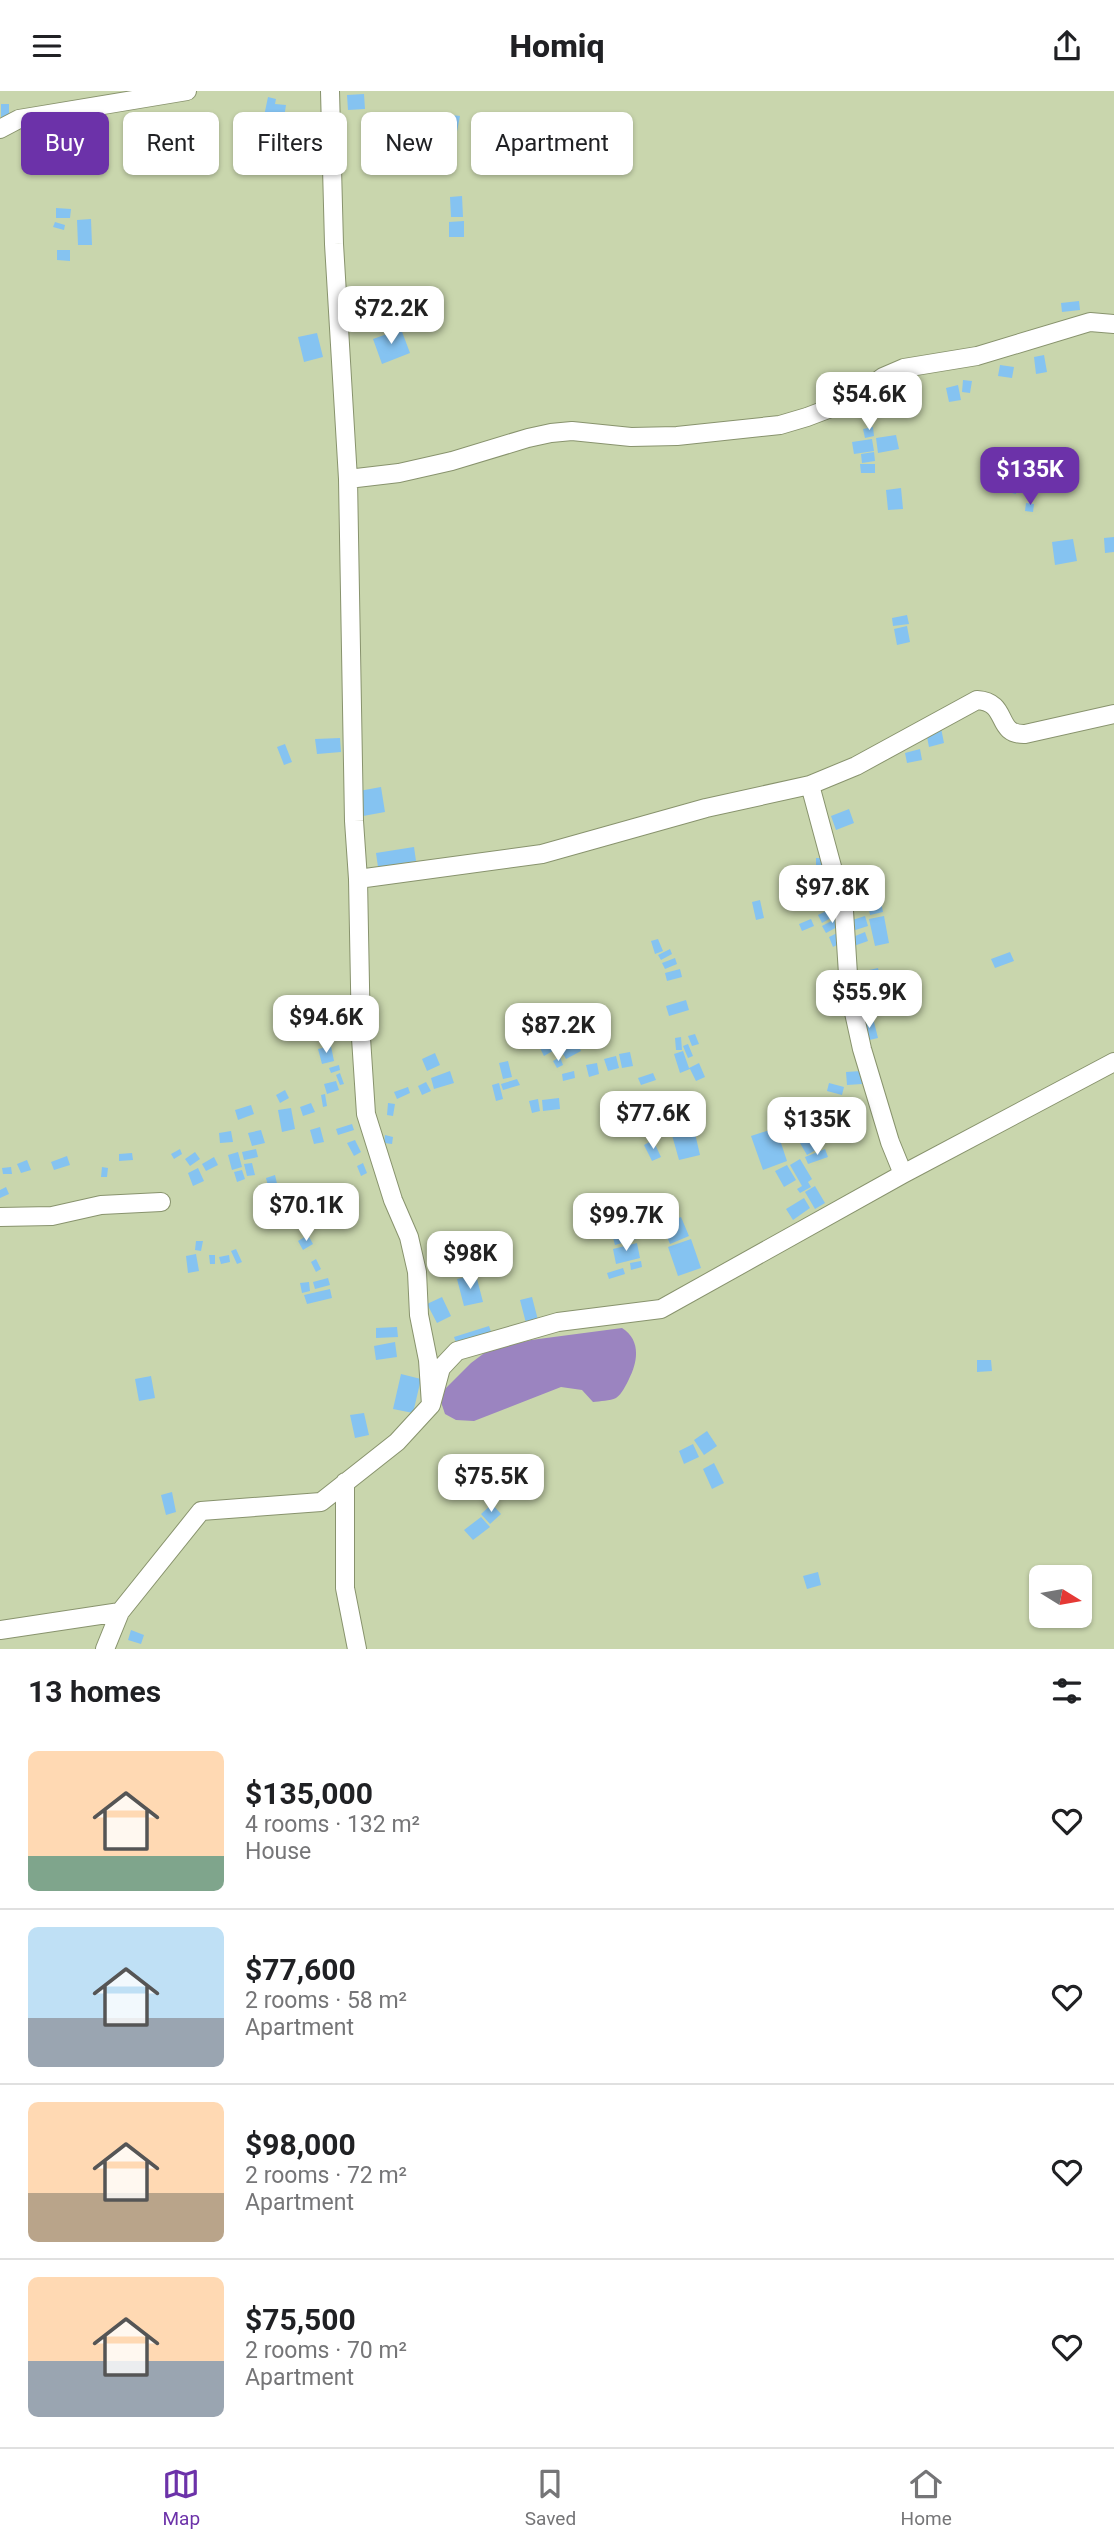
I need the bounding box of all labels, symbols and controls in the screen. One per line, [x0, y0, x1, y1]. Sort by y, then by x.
icon: menu [28, 27, 66, 65]
text: Homiq [510, 27, 604, 65]
icon: share [1048, 27, 1086, 65]
chip: Buy [21, 112, 109, 175]
chip: Rent [123, 112, 219, 175]
chip: Filters [233, 112, 347, 175]
chip: New [361, 112, 457, 175]
chip: Apartment [471, 112, 633, 175]
pin: $72.2K [334, 287, 448, 346]
text: $72.2K [354, 295, 428, 322]
pin: $54.6K [812, 373, 926, 432]
text: $54.6K [832, 381, 906, 408]
pin: $135K [981, 447, 1079, 507]
text: $135K [996, 456, 1064, 483]
pin: $97.8K [775, 865, 889, 925]
text: $97.8K [795, 874, 869, 901]
pin: $55.9K [812, 971, 926, 1030]
text: $55.9K [832, 979, 906, 1006]
pin: $94.6K [269, 995, 383, 1055]
pin: $87.2K [501, 1003, 615, 1063]
text: $94.6K [289, 1004, 363, 1031]
text: $87.2K [521, 1012, 595, 1039]
pin: $77.6K [596, 1091, 710, 1151]
pin: $135K [768, 1097, 866, 1157]
text: $77.6K [616, 1100, 690, 1127]
text: $135K [783, 1106, 851, 1133]
pin: $70.1K [249, 1183, 363, 1243]
text: $70.1K [269, 1192, 343, 1219]
pin: $99.7K [569, 1193, 683, 1253]
text: $99.7K [589, 1202, 663, 1229]
pin: $98K [429, 1231, 511, 1291]
text: $98K [443, 1240, 497, 1267]
pin: $75.5K [434, 1455, 548, 1514]
text: $75.5K [454, 1463, 528, 1490]
north arrow [1029, 1565, 1092, 1627]
map controls [1029, 1565, 1092, 1628]
icon: filters [1048, 1672, 1086, 1710]
text: 13 homes [28, 1674, 161, 1709]
text: $135,000 [245, 1776, 373, 1811]
icon: home [84, 1779, 168, 1863]
icon: heart [1048, 1802, 1086, 1840]
text: 4 rooms · 132 m² [245, 1811, 420, 1838]
text: House [245, 1838, 311, 1865]
text: $77,600 [245, 1952, 356, 1987]
icon: home [84, 1955, 168, 2039]
icon: heart [1048, 1978, 1086, 2016]
text: 2 rooms · 58 m² [245, 1987, 407, 2014]
text: Apartment [245, 2014, 354, 2041]
text: $98,000 [245, 2127, 356, 2162]
icon: home [84, 2130, 168, 2214]
icon: heart [1048, 2153, 1086, 2191]
text: 2 rooms · 72 m² [245, 2162, 407, 2189]
text: Apartment [245, 2189, 354, 2216]
text: $75,500 [245, 2302, 356, 2337]
icon: home [84, 2305, 168, 2389]
icon: heart [1048, 2328, 1086, 2366]
text: 2 rooms · 70 m² [245, 2337, 407, 2364]
text: Apartment [245, 2364, 354, 2391]
tab: Map [162, 2465, 200, 2530]
tab: Saved [525, 2465, 576, 2530]
tab: Home [901, 2465, 952, 2530]

